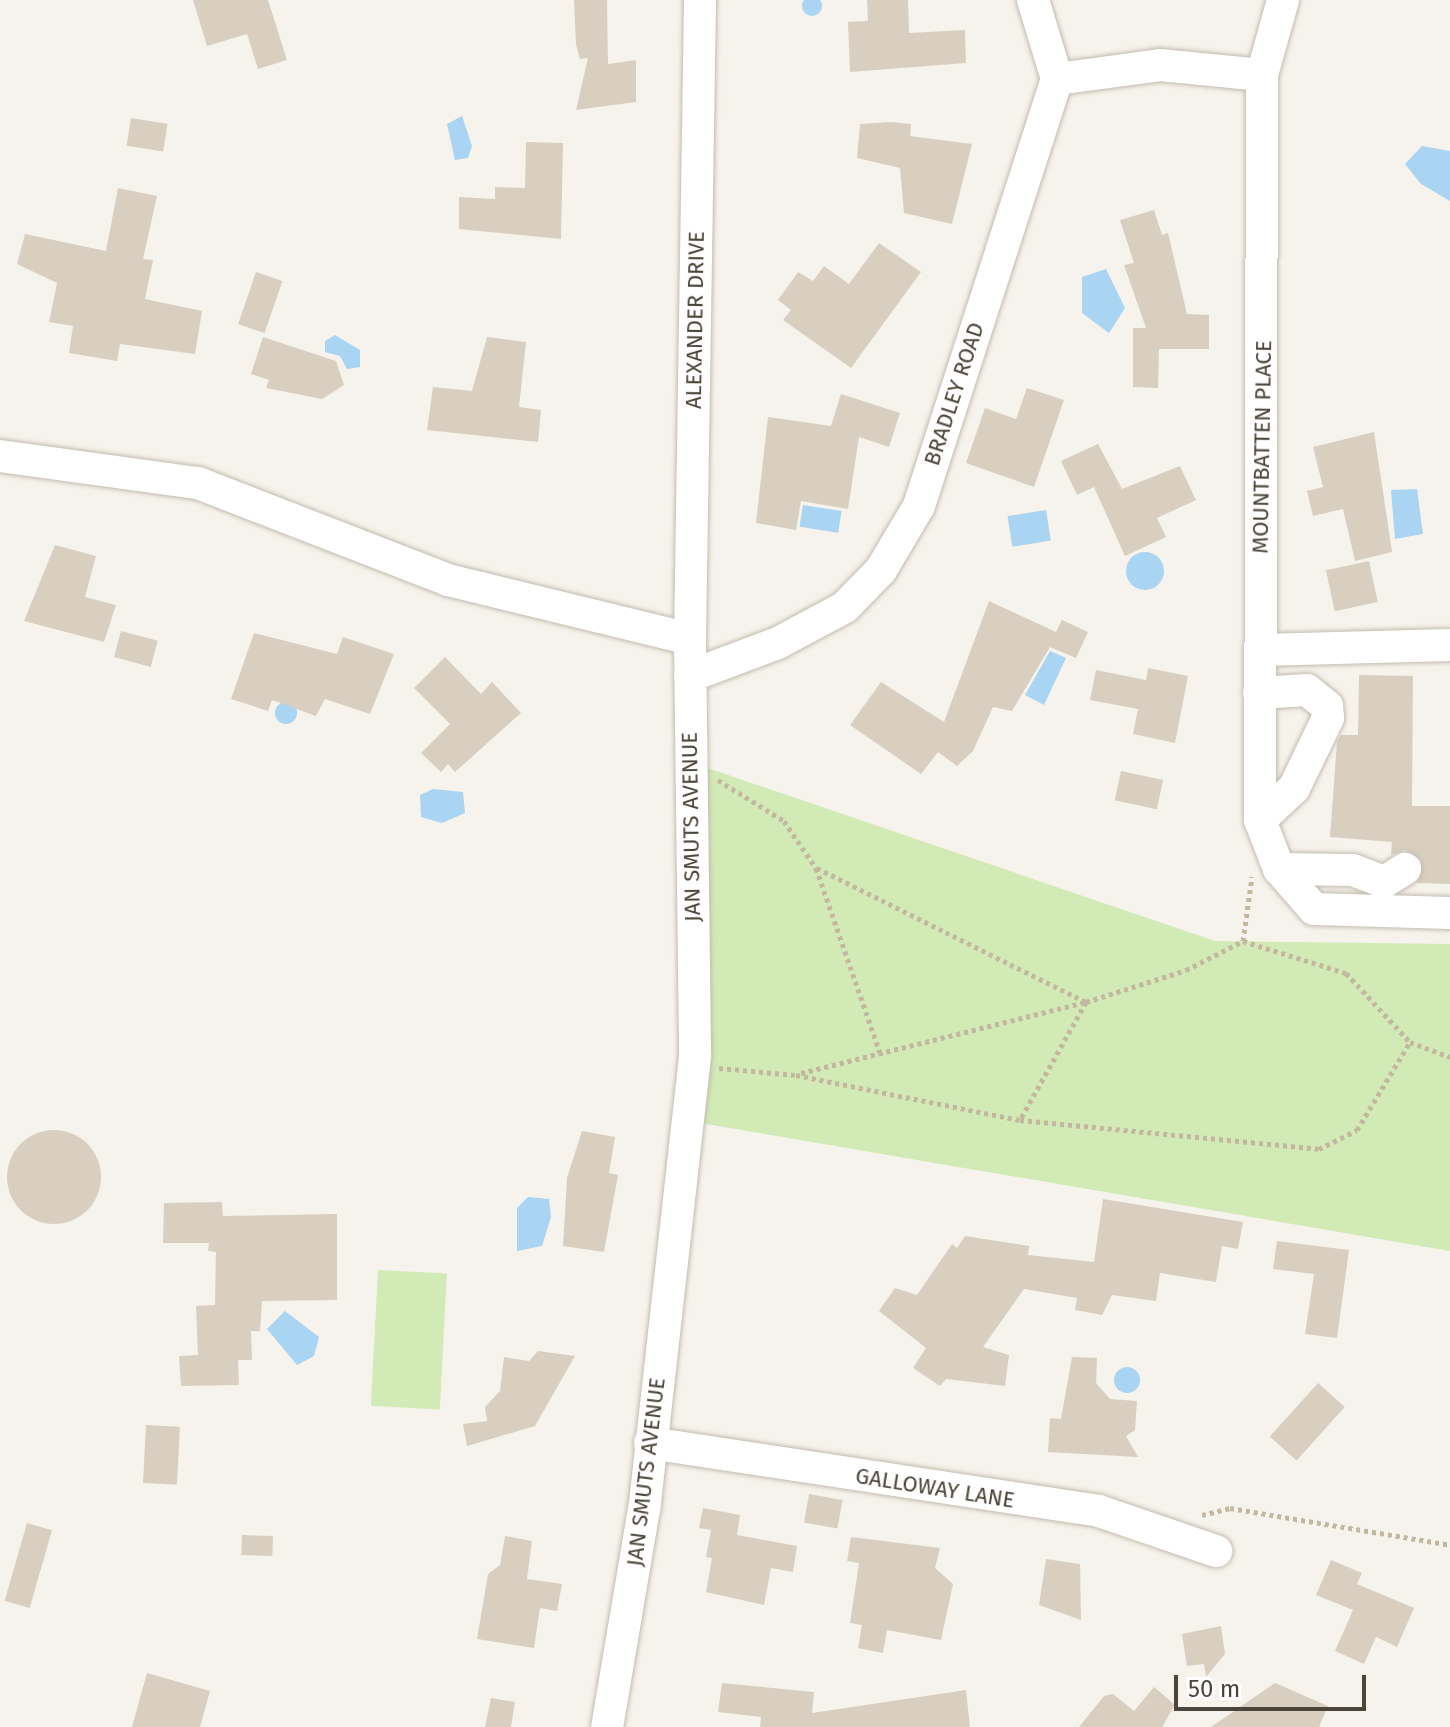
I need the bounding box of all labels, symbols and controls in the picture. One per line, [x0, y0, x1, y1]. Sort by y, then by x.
street label: ALEXANDER DRIVE [680, 231, 710, 409]
street label: BRADLEY ROAD [918, 319, 990, 469]
street label: MOUNTBATTEN PLACE [1247, 340, 1277, 554]
street label: JAN SMUTS AVENUE [676, 732, 706, 922]
street label: JAN SMUTS AVENUE [621, 1376, 671, 1568]
street label: GALLOWAY LANE [854, 1462, 1016, 1514]
scale bar [1178, 1659, 1370, 1709]
text: 50 m [1188, 1675, 1240, 1703]

